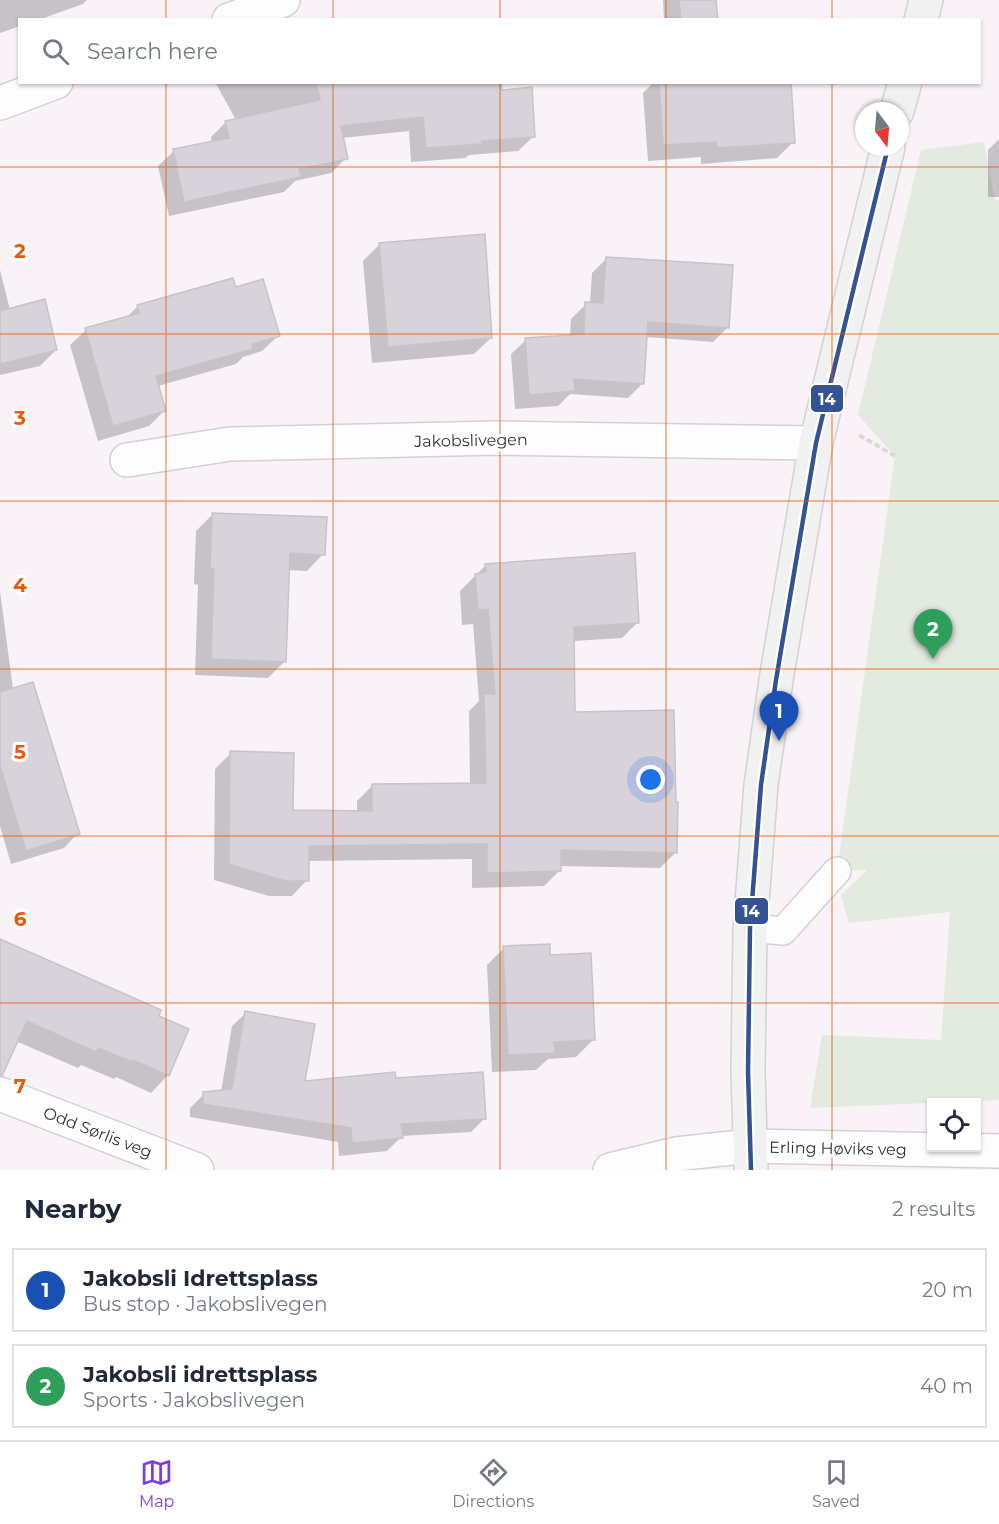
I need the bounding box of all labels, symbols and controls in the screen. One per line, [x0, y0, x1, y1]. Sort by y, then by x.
search box [18, 18, 981, 84]
icon: search [39, 35, 72, 68]
text: Search here [87, 38, 218, 65]
north arrow [855, 102, 909, 156]
text: 2 [14, 239, 26, 263]
line badge: 14 [810, 384, 844, 413]
text: 14 [818, 390, 836, 409]
text: 3 [13, 406, 26, 430]
street label: Jakobslivegen [413, 430, 528, 451]
text: 4 [13, 573, 27, 597]
pin: 2 [914, 610, 952, 659]
pin: 1 [760, 692, 798, 741]
text: 5 [14, 740, 26, 764]
your location [636, 765, 665, 794]
line badge: 14 [734, 897, 769, 925]
text: 14 [742, 902, 760, 921]
text: 6 [14, 907, 27, 931]
text: 7 [14, 1074, 26, 1098]
map controls [927, 1098, 981, 1152]
button: locate [927, 1098, 981, 1152]
street label: Odd Sørlis veg [41, 1103, 155, 1162]
street label: Erling Høviks veg [769, 1138, 907, 1159]
text: Nearby [24, 1193, 121, 1225]
text: 2 results [892, 1197, 975, 1221]
text: Jakobsli Idrettsplass [83, 1265, 318, 1292]
text: 1 [42, 1278, 49, 1302]
text: 20 m [922, 1278, 973, 1302]
text: Bus stop · Jakobslivegen [83, 1292, 328, 1316]
text: Jakobsli idrettsplass [83, 1361, 317, 1388]
text: 2 [40, 1374, 51, 1398]
text: 40 m [920, 1374, 973, 1398]
text: Sports · Jakobslivegen [83, 1388, 305, 1412]
tab: Map [139, 1456, 174, 1511]
tab: Directions [452, 1456, 534, 1511]
tab: Saved [812, 1456, 860, 1511]

